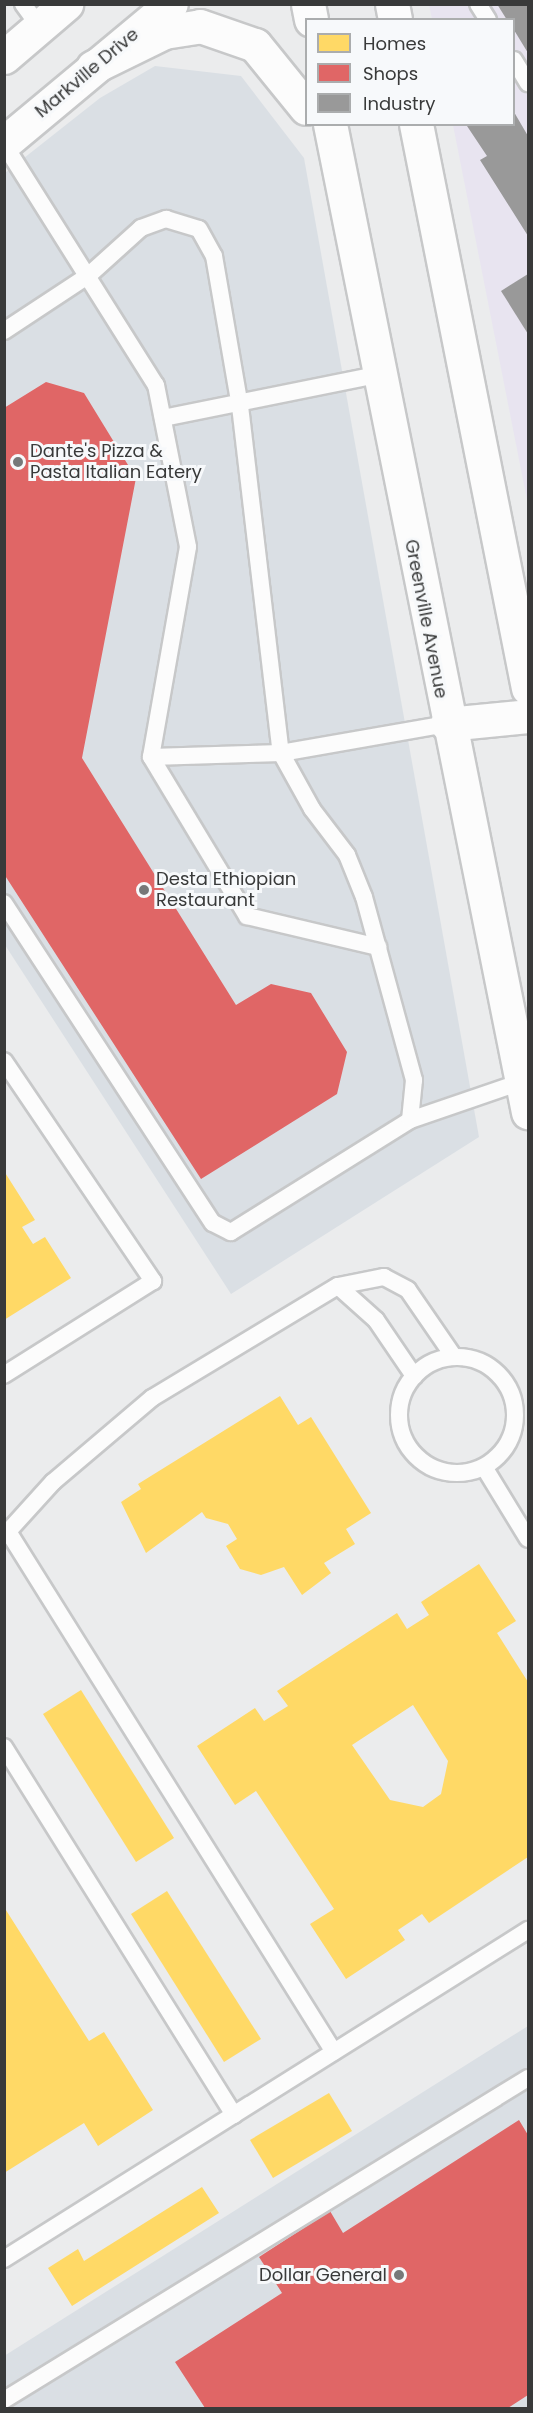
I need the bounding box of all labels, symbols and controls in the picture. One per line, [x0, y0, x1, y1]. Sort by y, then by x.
legend [305, 18, 515, 126]
street label: Markville Drive [31, 24, 143, 122]
text: Homes [363, 31, 426, 56]
text: Shops [363, 61, 418, 86]
text: Industry [363, 91, 435, 116]
place label: Dante's Pizza & Pasta Italian Eatery [30, 441, 202, 484]
marker: Dante's Pizza & Pasta Italian Eatery [11, 455, 25, 469]
street label: Greenville Avenue [400, 538, 452, 700]
place label: Desta Ethiopian Restaurant [156, 869, 296, 912]
marker: Desta Ethiopian Restaurant [137, 883, 151, 897]
place label: Dollar General [259, 2264, 387, 2286]
marker: Dollar General [392, 2268, 406, 2282]

